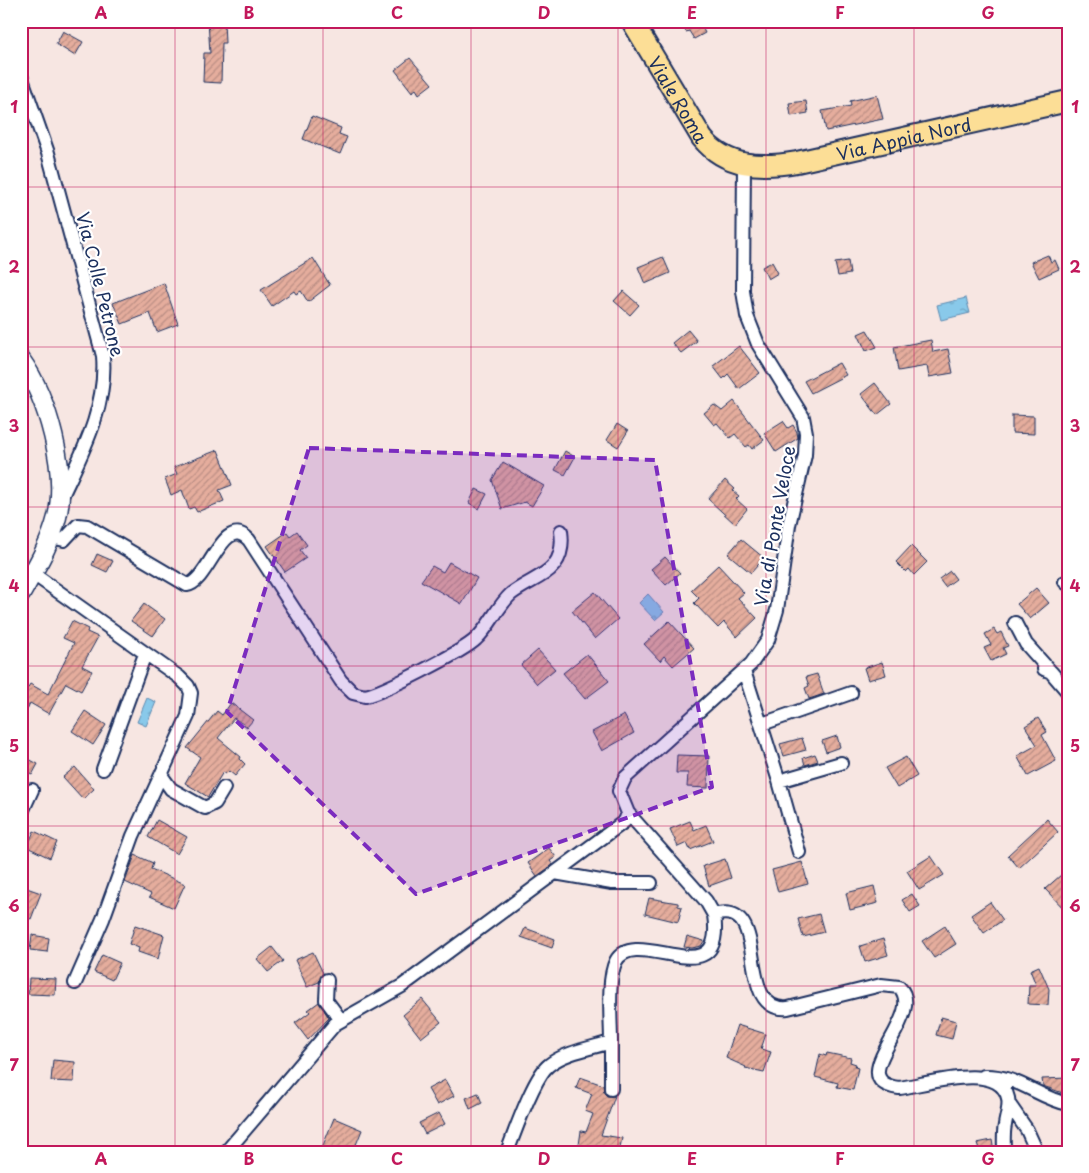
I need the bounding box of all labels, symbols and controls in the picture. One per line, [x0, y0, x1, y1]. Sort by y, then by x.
text: A [95, 0, 108, 24]
text: B [244, 0, 255, 24]
text: C [391, 0, 403, 24]
text: D [538, 0, 550, 24]
text: E [687, 0, 697, 24]
text: F [835, 0, 845, 24]
text: G [981, 0, 995, 24]
street label: Viale Roma [642, 51, 716, 148]
text: 1 [10, 94, 18, 118]
text: 1 [1071, 94, 1079, 118]
street label: Via Appia Nord [834, 110, 974, 166]
street label: Via Colle Petrone [70, 209, 132, 359]
text: 2 [8, 254, 20, 278]
text: 2 [1069, 254, 1081, 278]
text: 3 [9, 413, 19, 437]
text: 3 [1070, 413, 1080, 437]
street label: Via di Ponte Veloce [747, 443, 801, 609]
text: 4 [9, 573, 20, 597]
text: 4 [1070, 573, 1081, 597]
text: 5 [9, 733, 19, 757]
text: 5 [1070, 733, 1080, 757]
text: 6 [8, 893, 20, 917]
text: 6 [1069, 893, 1081, 917]
text: 7 [9, 1052, 19, 1076]
text: 7 [1070, 1052, 1080, 1076]
text: A [95, 1146, 108, 1170]
text: B [244, 1146, 255, 1170]
text: C [391, 1146, 403, 1170]
text: D [538, 1146, 550, 1170]
text: E [687, 1146, 697, 1170]
text: F [835, 1146, 845, 1170]
text: G [981, 1146, 995, 1170]

